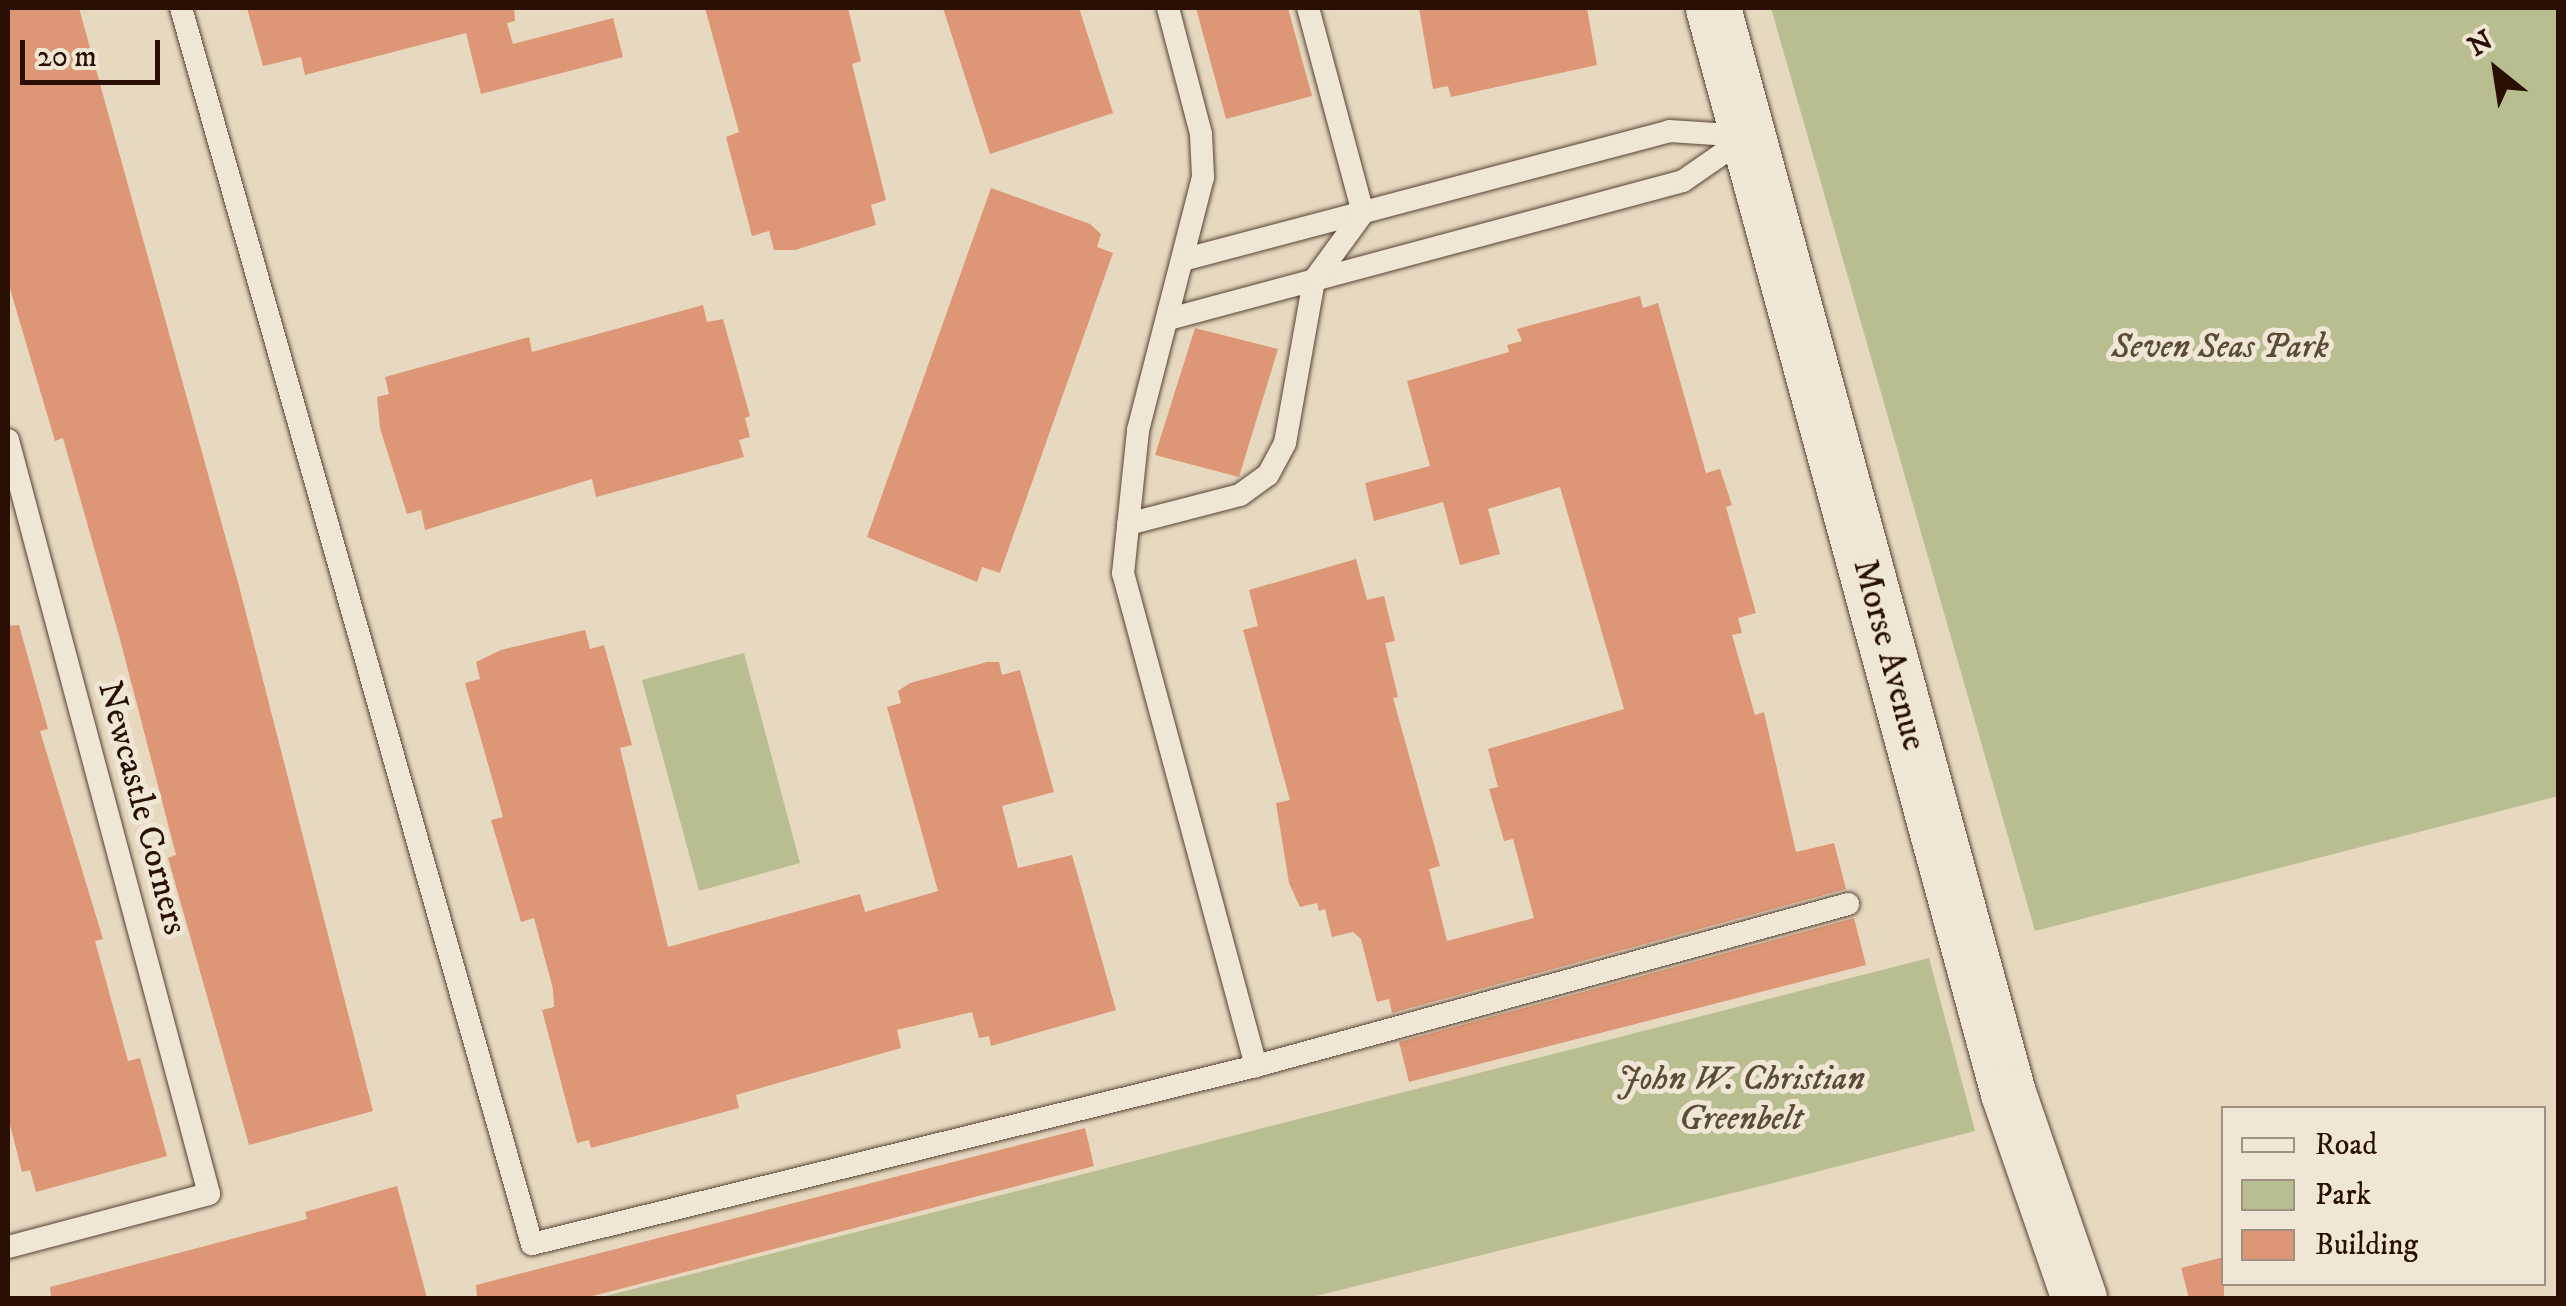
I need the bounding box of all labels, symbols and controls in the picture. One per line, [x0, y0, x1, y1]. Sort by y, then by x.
scale bar [25, 20, 165, 82]
north arrow [2446, 20, 2546, 120]
text: N [2462, 23, 2499, 64]
text: 20 m [37, 39, 97, 76]
park label: Seven Seas Park [2111, 326, 2329, 368]
street label: Morse Avenue [1843, 555, 1935, 755]
street label: Newcastle Corners [88, 677, 196, 939]
park label: John W. Christian Greenbelt [1617, 1058, 1865, 1140]
legend [2221, 1106, 2546, 1286]
text: Road [2315, 1127, 2377, 1164]
text: Park [2315, 1177, 2371, 1214]
text: Building [2315, 1227, 2418, 1264]

